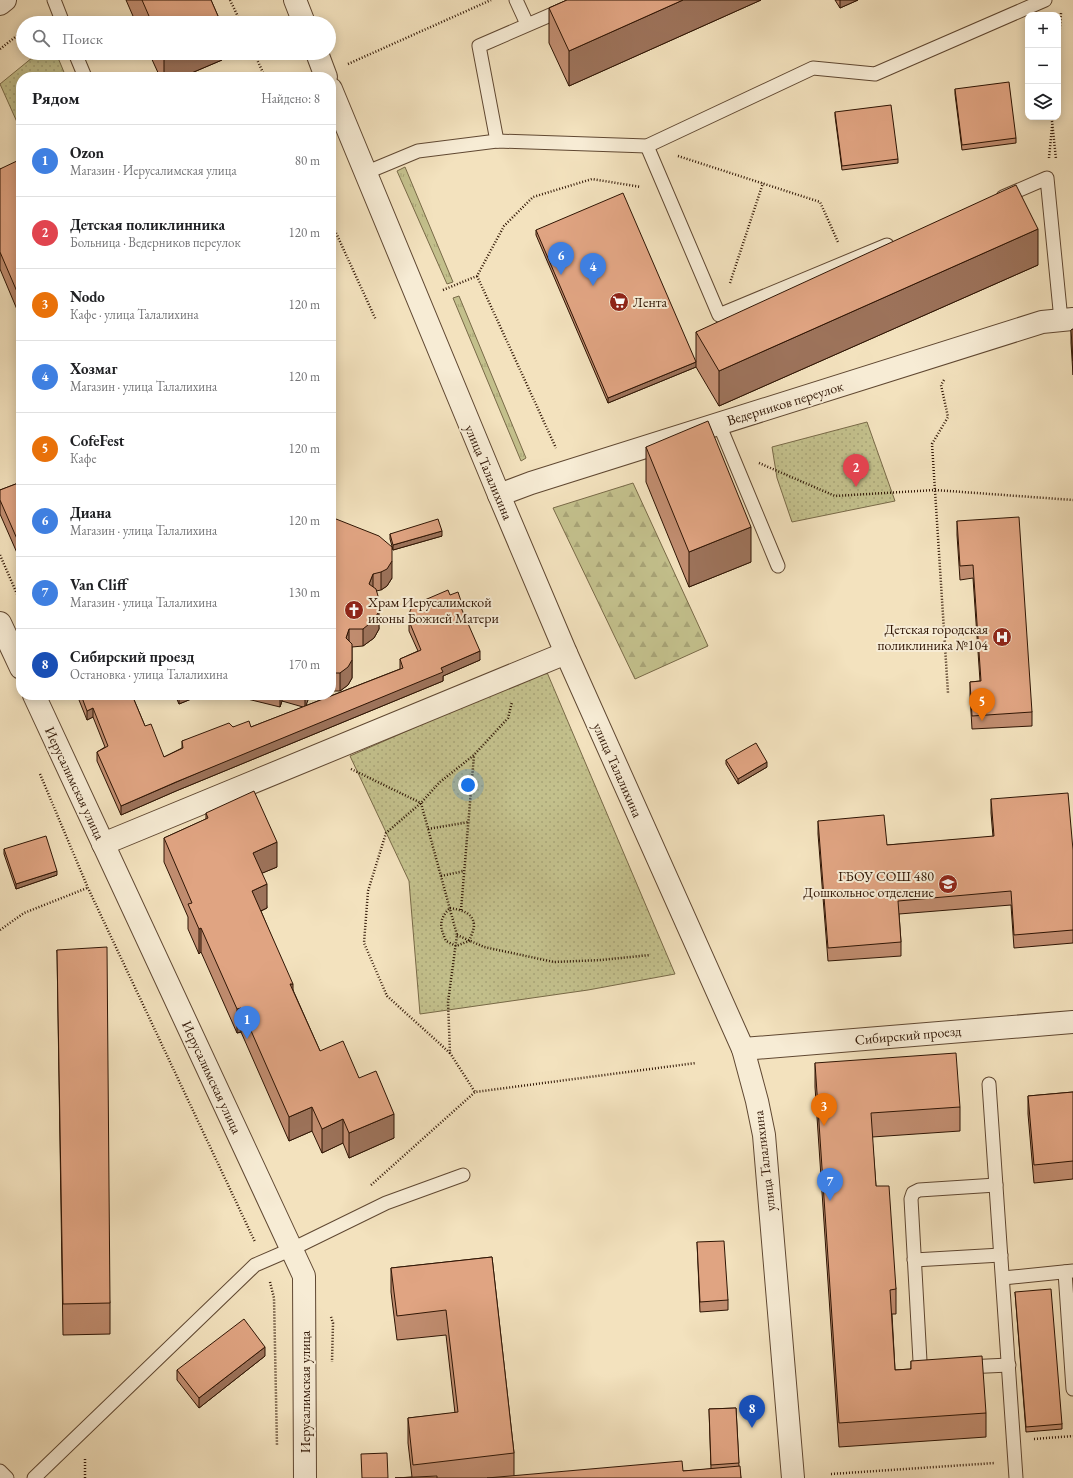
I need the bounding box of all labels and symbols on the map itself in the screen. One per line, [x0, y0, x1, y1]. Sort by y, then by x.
pin: 6 [548, 242, 574, 275]
pin: 4 [580, 253, 606, 286]
supermarket icon: Лента [608, 291, 630, 313]
place label: Лента [633, 293, 667, 311]
street label: Ведерников переулок [725, 377, 846, 429]
street label: улица Талалихина [461, 422, 517, 523]
pin: 2 [843, 454, 869, 487]
place label: Храм Иерусалимской иконы Божией Матери [367, 593, 499, 627]
church icon: Храм Иерусалимской иконы Божией Матери [343, 599, 365, 621]
place label: Детская городская поликлиника №104 [878, 620, 988, 654]
hospital icon: Детская городская поликлиника №104 [991, 626, 1013, 648]
pin: 5 [969, 688, 995, 721]
street label: улица Талалихина [589, 720, 647, 820]
street label: Иерусалимская улица [41, 724, 109, 843]
your location [458, 775, 478, 795]
place label: ГБОУ СОШ 480 Дошкольное отделение [803, 867, 935, 901]
school or university icon: ГБОУ СОШ 480 Дошкольное отделение [937, 873, 959, 895]
pin: 1 [234, 1006, 260, 1039]
street label: Иерусалимская улица [178, 1018, 246, 1137]
street label: Сибирский проезд [854, 1021, 962, 1049]
pin: 3 [811, 1093, 837, 1126]
street label: улица Талалихина [749, 1109, 779, 1213]
pin: 7 [817, 1168, 843, 1201]
street label: Иерусалимская улица [296, 1330, 314, 1453]
pin: 8 [739, 1395, 765, 1428]

